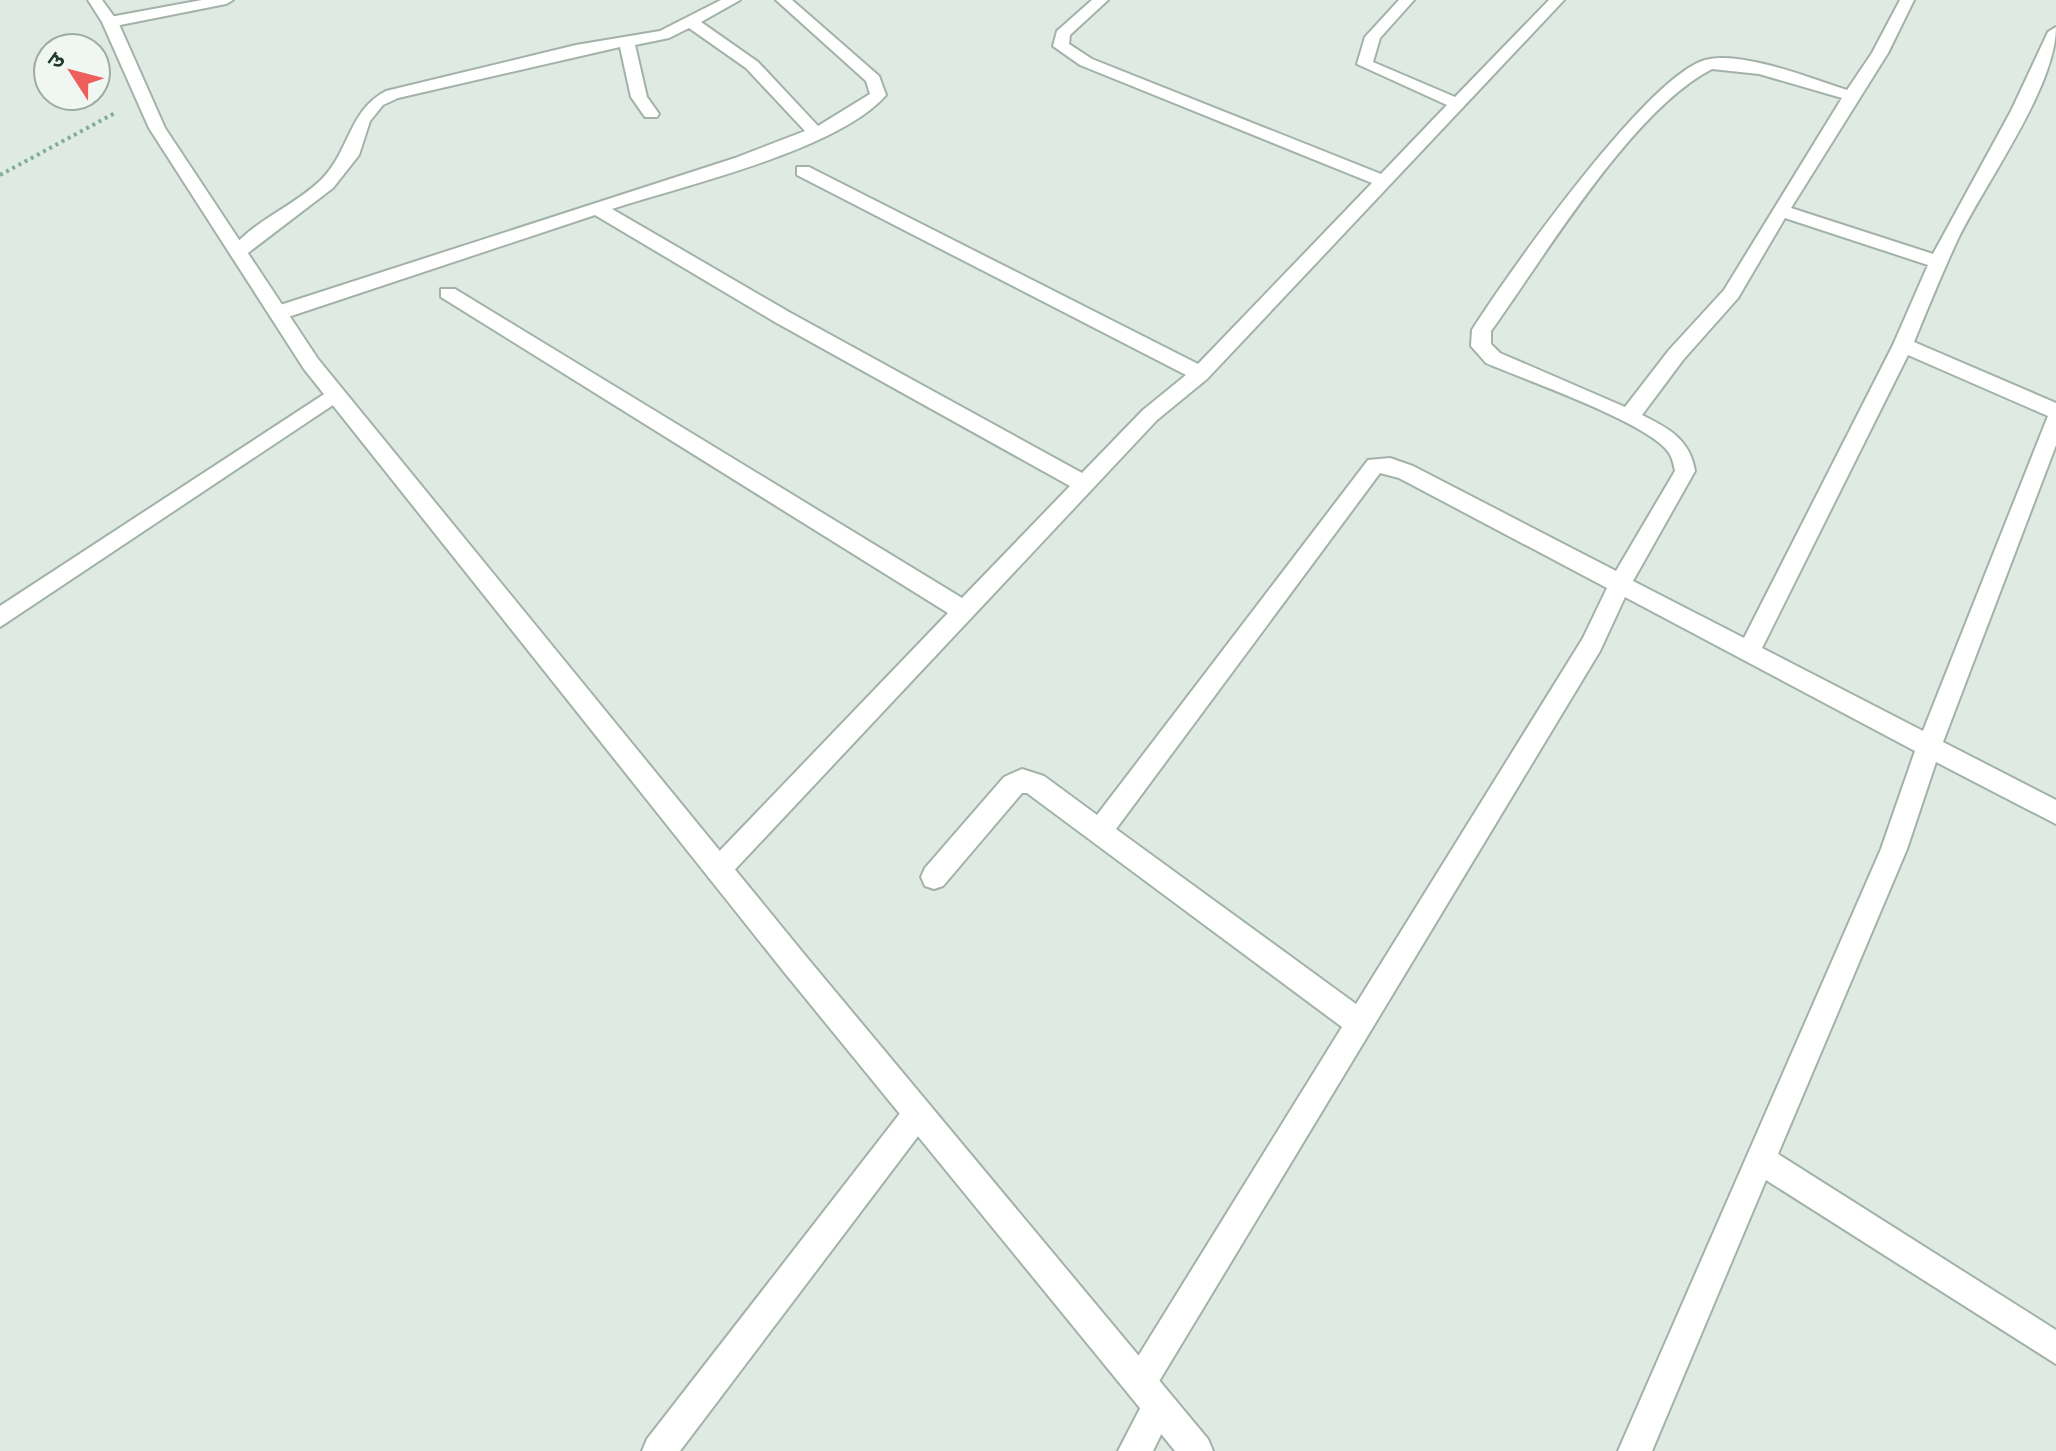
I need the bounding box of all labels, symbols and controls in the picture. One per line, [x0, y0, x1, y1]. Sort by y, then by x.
north arrow [32, 32, 112, 112]
text: उ [42, 47, 71, 73]

